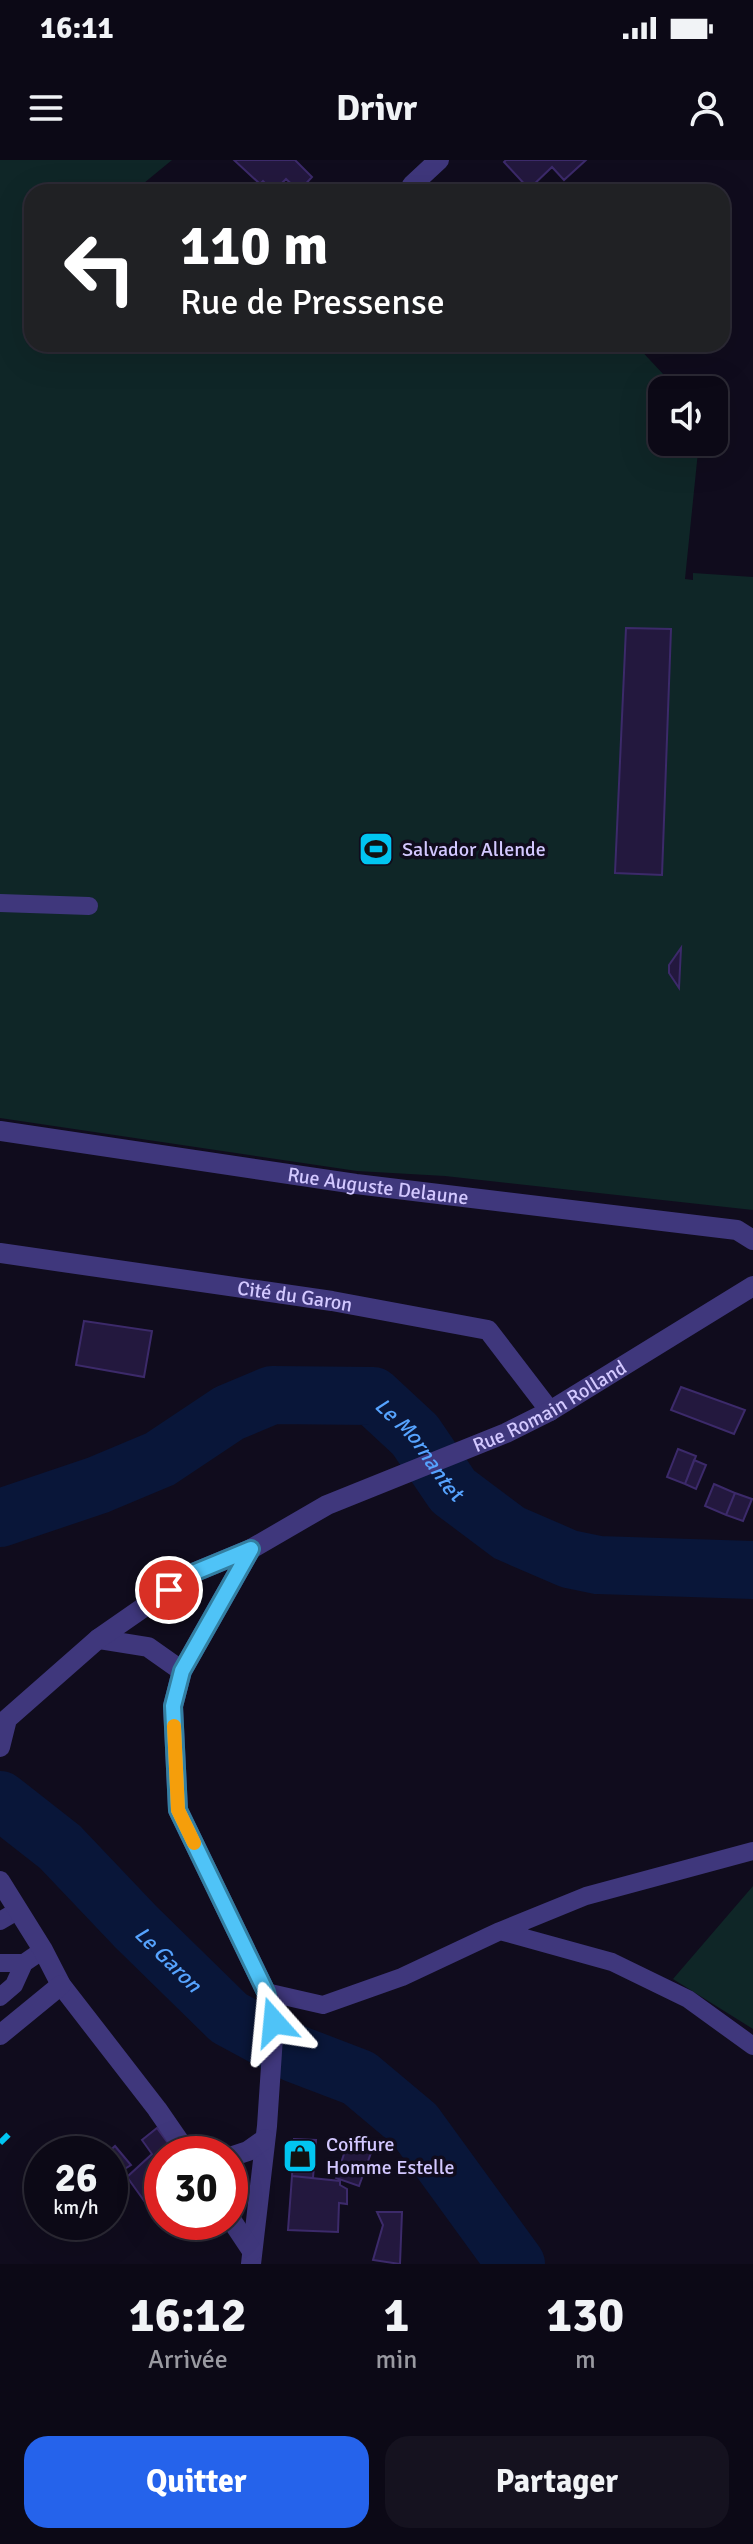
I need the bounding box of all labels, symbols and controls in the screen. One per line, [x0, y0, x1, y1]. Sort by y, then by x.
text: 16:11 [40, 10, 114, 47]
icon: menu [24, 86, 68, 130]
text: Drivr [336, 86, 417, 131]
icon: person [685, 86, 729, 130]
text: 110 m [180, 211, 328, 280]
icon: left [48, 216, 152, 320]
text: Rue de Pressense [180, 280, 445, 325]
map controls [648, 376, 728, 456]
button: sound [648, 376, 728, 456]
sports icon: Salvador Allende [357, 830, 395, 868]
place label: Salvador Allende [402, 837, 546, 862]
street label: Rue Auguste Delaune [286, 1161, 470, 1210]
street label: Cité du Garon [236, 1275, 354, 1317]
street label: Rue Romain Rolland [469, 1355, 631, 1458]
water label: Le Mornantet [370, 1392, 470, 1508]
pin [135, 1556, 203, 1624]
icon: arrive [147, 1568, 191, 1612]
water label: Le Garon [129, 1920, 208, 1998]
position arrow [232, 1980, 316, 2064]
place label: Coiffure Homme Estelle [326, 2132, 454, 2180]
speed limit sign: 30 [144, 2136, 248, 2240]
shop icon: Coiffure Homme Estelle [281, 2137, 319, 2175]
text: 26 [54, 2153, 98, 2203]
text: km/h [53, 2195, 99, 2220]
text: 16:12 [129, 2286, 247, 2345]
text: 1 [384, 2286, 409, 2345]
text: 130 [546, 2286, 624, 2345]
text: Arrivée [148, 2344, 228, 2376]
text: min [376, 2344, 418, 2376]
text: m [575, 2344, 596, 2376]
button: Quitter [24, 2436, 369, 2528]
button: Partager [385, 2436, 729, 2528]

